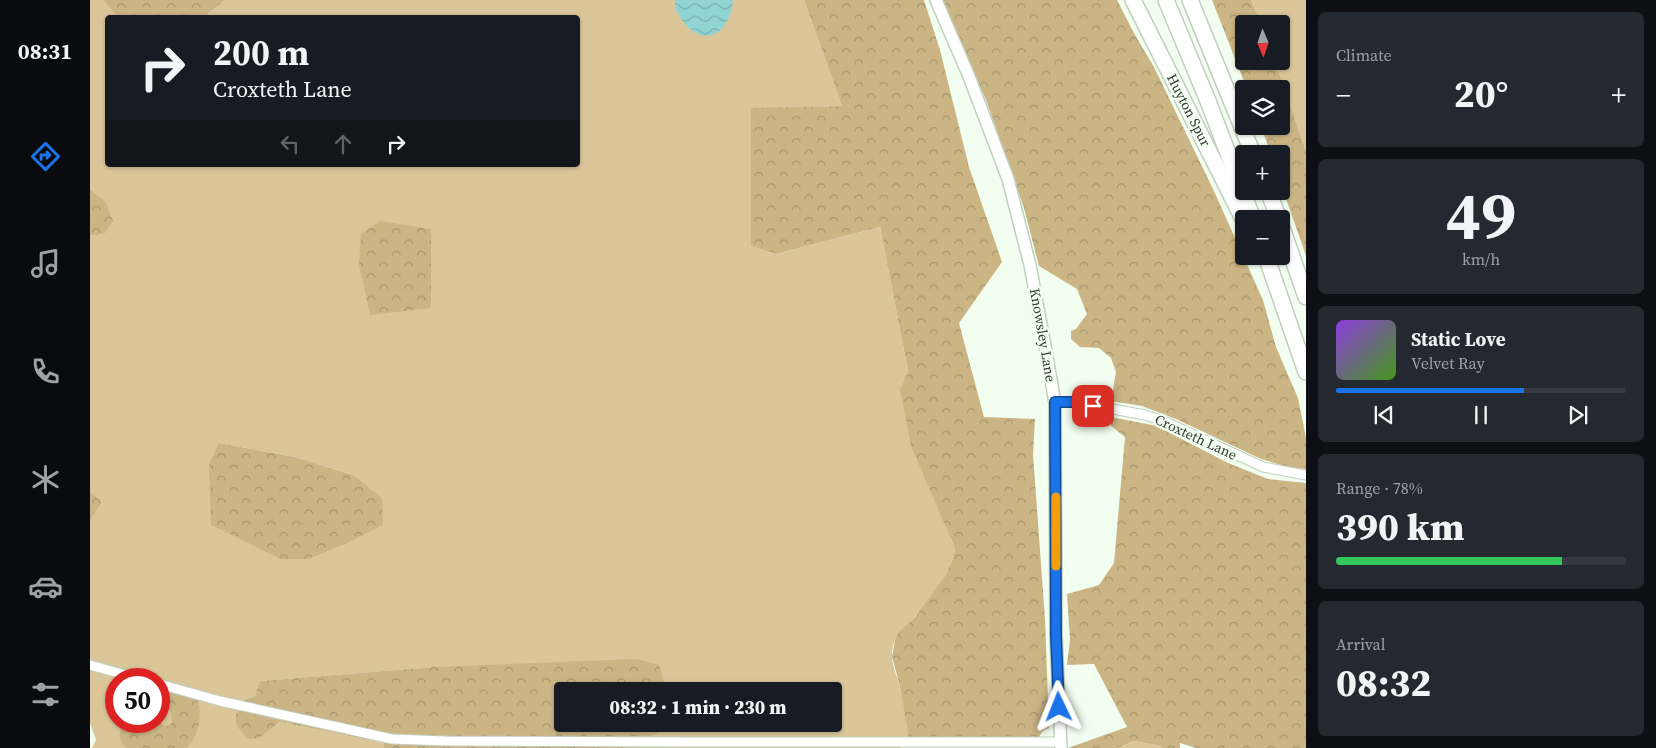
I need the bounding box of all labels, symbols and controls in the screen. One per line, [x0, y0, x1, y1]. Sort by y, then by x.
north arrow [1235, 15, 1290, 70]
map controls [1235, 15, 1290, 265]
text: 200 m [213, 29, 309, 77]
icon: right [130, 35, 195, 100]
text: 08:31 [18, 36, 72, 66]
text: Climate [1336, 44, 1392, 66]
text: 20° [1454, 68, 1508, 120]
street label: Huyton Spur [1162, 70, 1216, 150]
text: Croxteth Lane [213, 74, 352, 104]
text: − [1336, 76, 1351, 114]
text: + [1611, 76, 1626, 114]
button: layers [1235, 80, 1290, 135]
icon: left [276, 130, 304, 158]
icon: ahead [329, 130, 357, 158]
icon: right [382, 130, 410, 158]
icon: directions [28, 139, 63, 174]
button: + [1235, 145, 1290, 200]
text: 49 [1446, 171, 1516, 260]
button: − [1235, 210, 1290, 265]
icon: music [28, 246, 63, 281]
text: km/h [1462, 248, 1500, 270]
street label: Knowsley Lane [1025, 287, 1061, 383]
text: Static Love [1411, 326, 1506, 352]
text: Velvet Ray [1411, 352, 1485, 374]
icon: phone [28, 354, 63, 389]
pin [1072, 385, 1114, 427]
icon: arrive [1079, 392, 1107, 420]
icon: previous [1370, 401, 1398, 429]
icon: pause [1467, 401, 1495, 429]
icon: next [1564, 401, 1592, 429]
street label: Croxteth Lane [1152, 409, 1240, 465]
icon: climate [28, 462, 63, 497]
text: Range · 78% [1336, 477, 1423, 499]
text: 390 km [1336, 501, 1464, 553]
icon: car [28, 569, 63, 604]
text: Arrival [1336, 633, 1385, 655]
text: 08:32 [1336, 657, 1431, 709]
speed limit sign: 50 [105, 668, 170, 733]
icon: filters [28, 677, 63, 712]
position arrow [1032, 680, 1084, 732]
text: 08:32 · 1 min · 230 m [609, 694, 787, 720]

